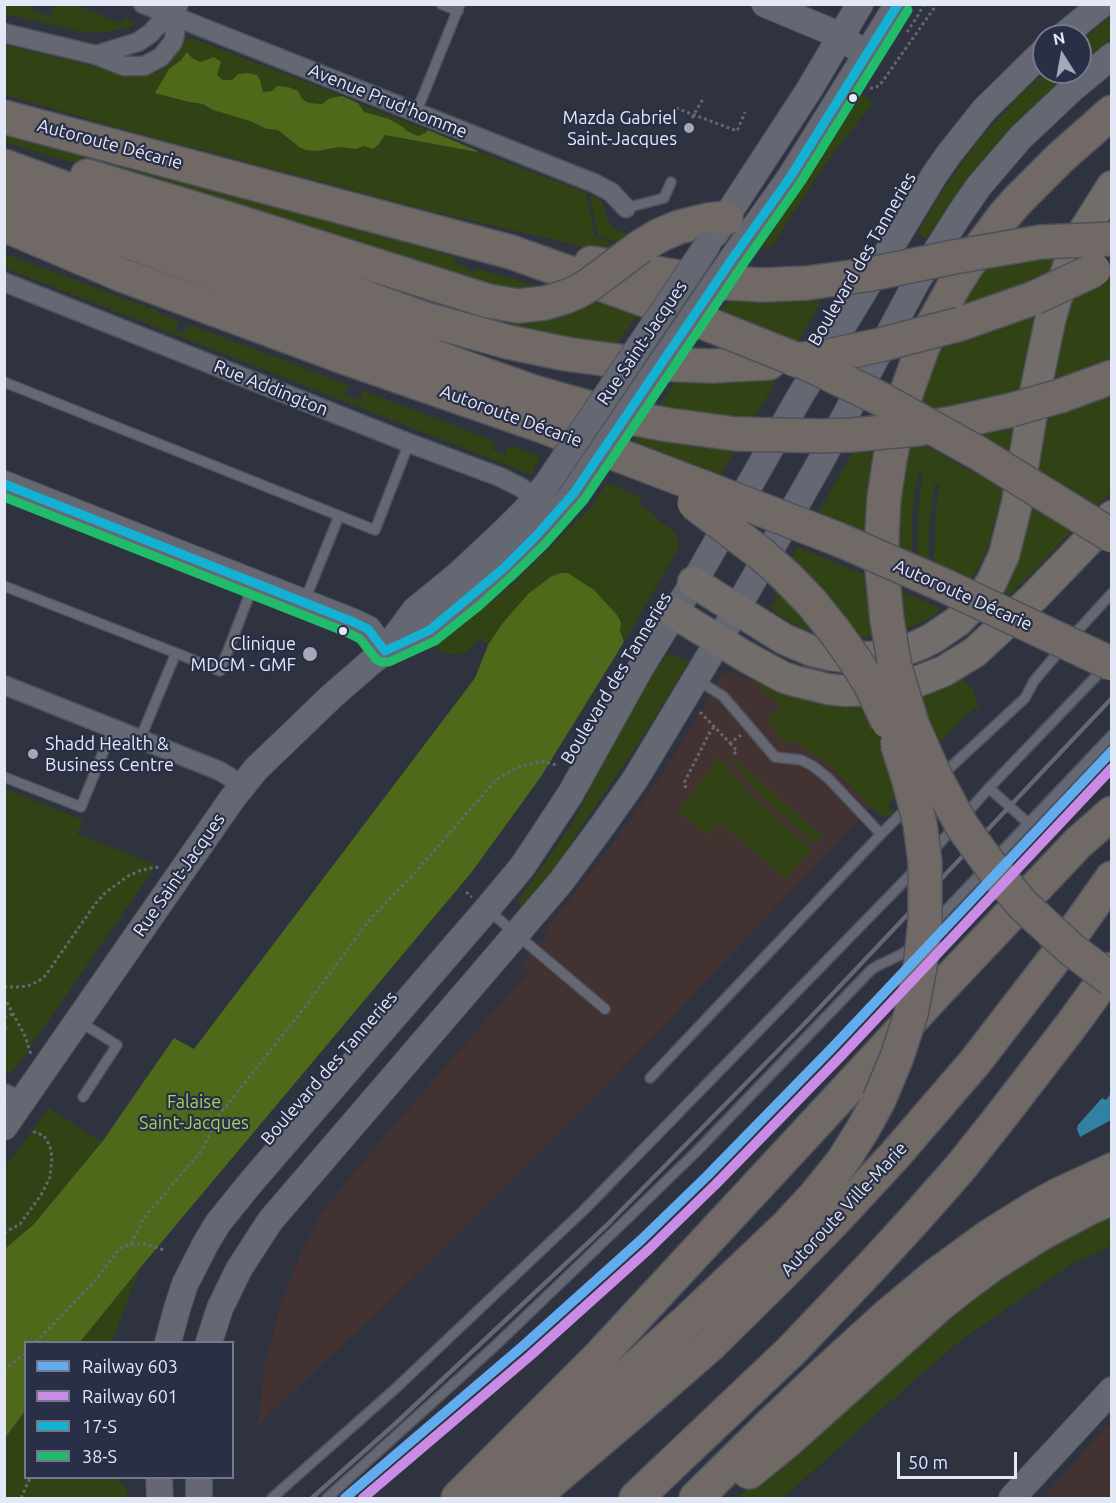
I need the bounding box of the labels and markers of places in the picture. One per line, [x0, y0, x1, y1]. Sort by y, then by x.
unlabelled marker [847, 92, 859, 104]
place label: Mazda Gabriel Saint-Jacques [563, 107, 677, 150]
marker: Mazda Gabriel Saint-Jacques [682, 121, 696, 135]
unlabelled marker [337, 625, 349, 637]
place label: Clinique MDCM - GMF [190, 633, 296, 676]
marker: Clinique MDCM - GMF [301, 645, 319, 663]
place label: Shadd Health & Business Centre [45, 733, 174, 776]
marker: Shadd Health & Business Centre [26, 747, 40, 761]

